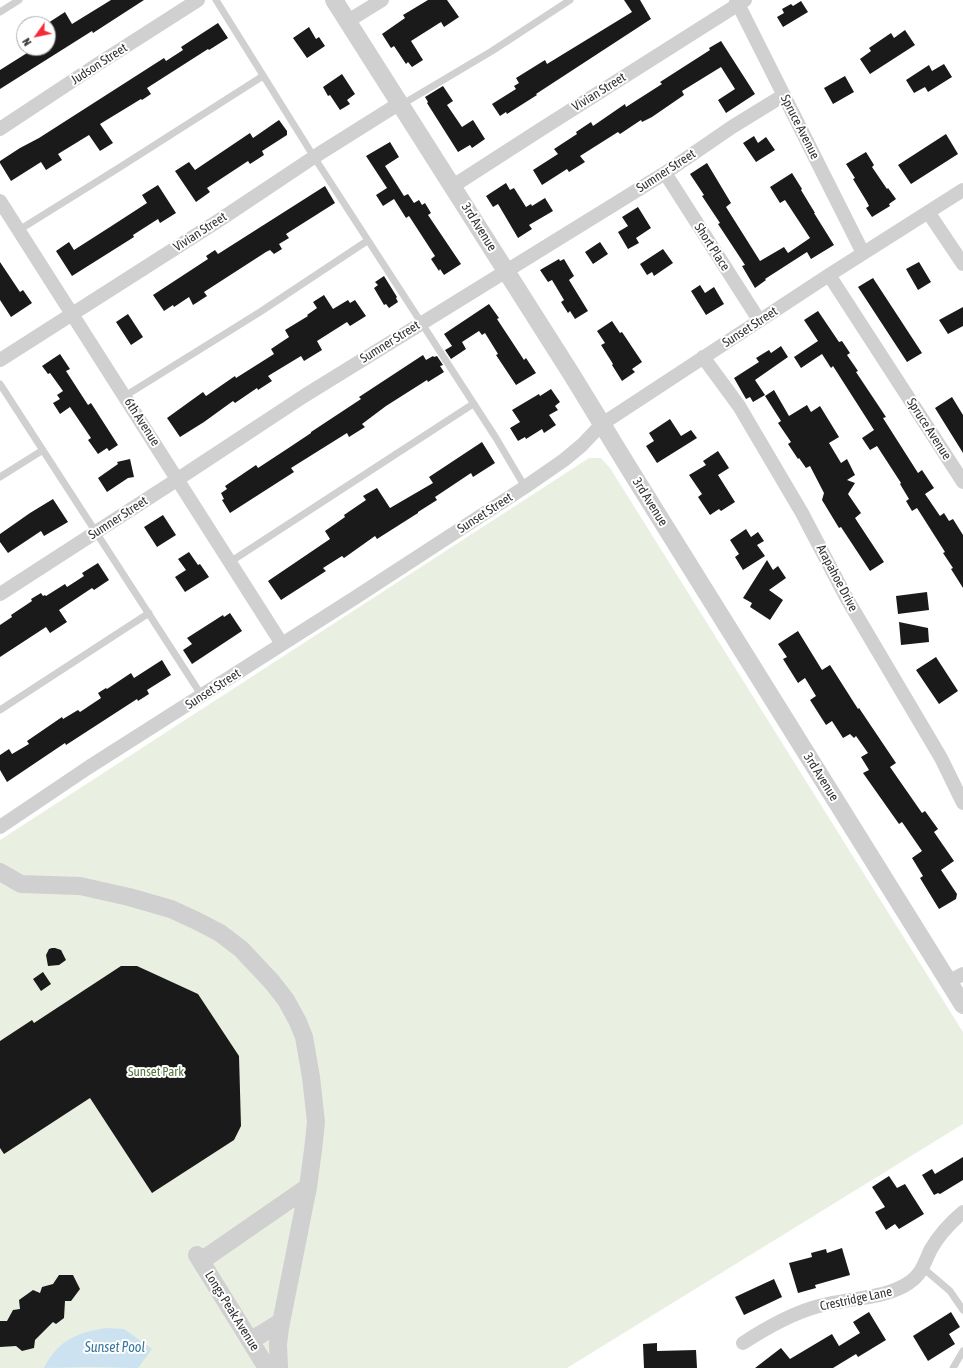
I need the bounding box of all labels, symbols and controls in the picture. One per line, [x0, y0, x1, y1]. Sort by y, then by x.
north arrow [16, 16, 56, 56]
text: N [20, 36, 34, 48]
street label: Judson Street [68, 40, 130, 88]
street label: Vivian Street [569, 69, 629, 115]
street label: Spruce Avenue [777, 92, 823, 162]
street label: Sumner Street [633, 146, 699, 196]
street label: 3rd Avenue [458, 200, 500, 254]
street label: Vivian Street [170, 209, 230, 255]
street label: Short Place [691, 220, 733, 274]
street label: Sunset Street [720, 303, 780, 351]
street label: Sumner Street [357, 318, 423, 366]
street label: 6th Avenue [121, 395, 163, 449]
street label: Spruce Avenue [903, 395, 955, 463]
street label: 3rd Avenue [629, 475, 671, 529]
street label: Sunset Street [455, 489, 515, 537]
street label: Sumner Street [85, 493, 151, 543]
street label: Arapahoe Drive [813, 542, 861, 614]
street label: Sunset Street [183, 665, 243, 713]
street label: 3rd Avenue [800, 750, 842, 804]
park label: Sunset Park [128, 1064, 184, 1080]
street label: Longs Peak Avenue [201, 1268, 263, 1354]
street label: Crestridge Lane [819, 1284, 893, 1314]
water label: Sunset Pool [85, 1340, 145, 1356]

